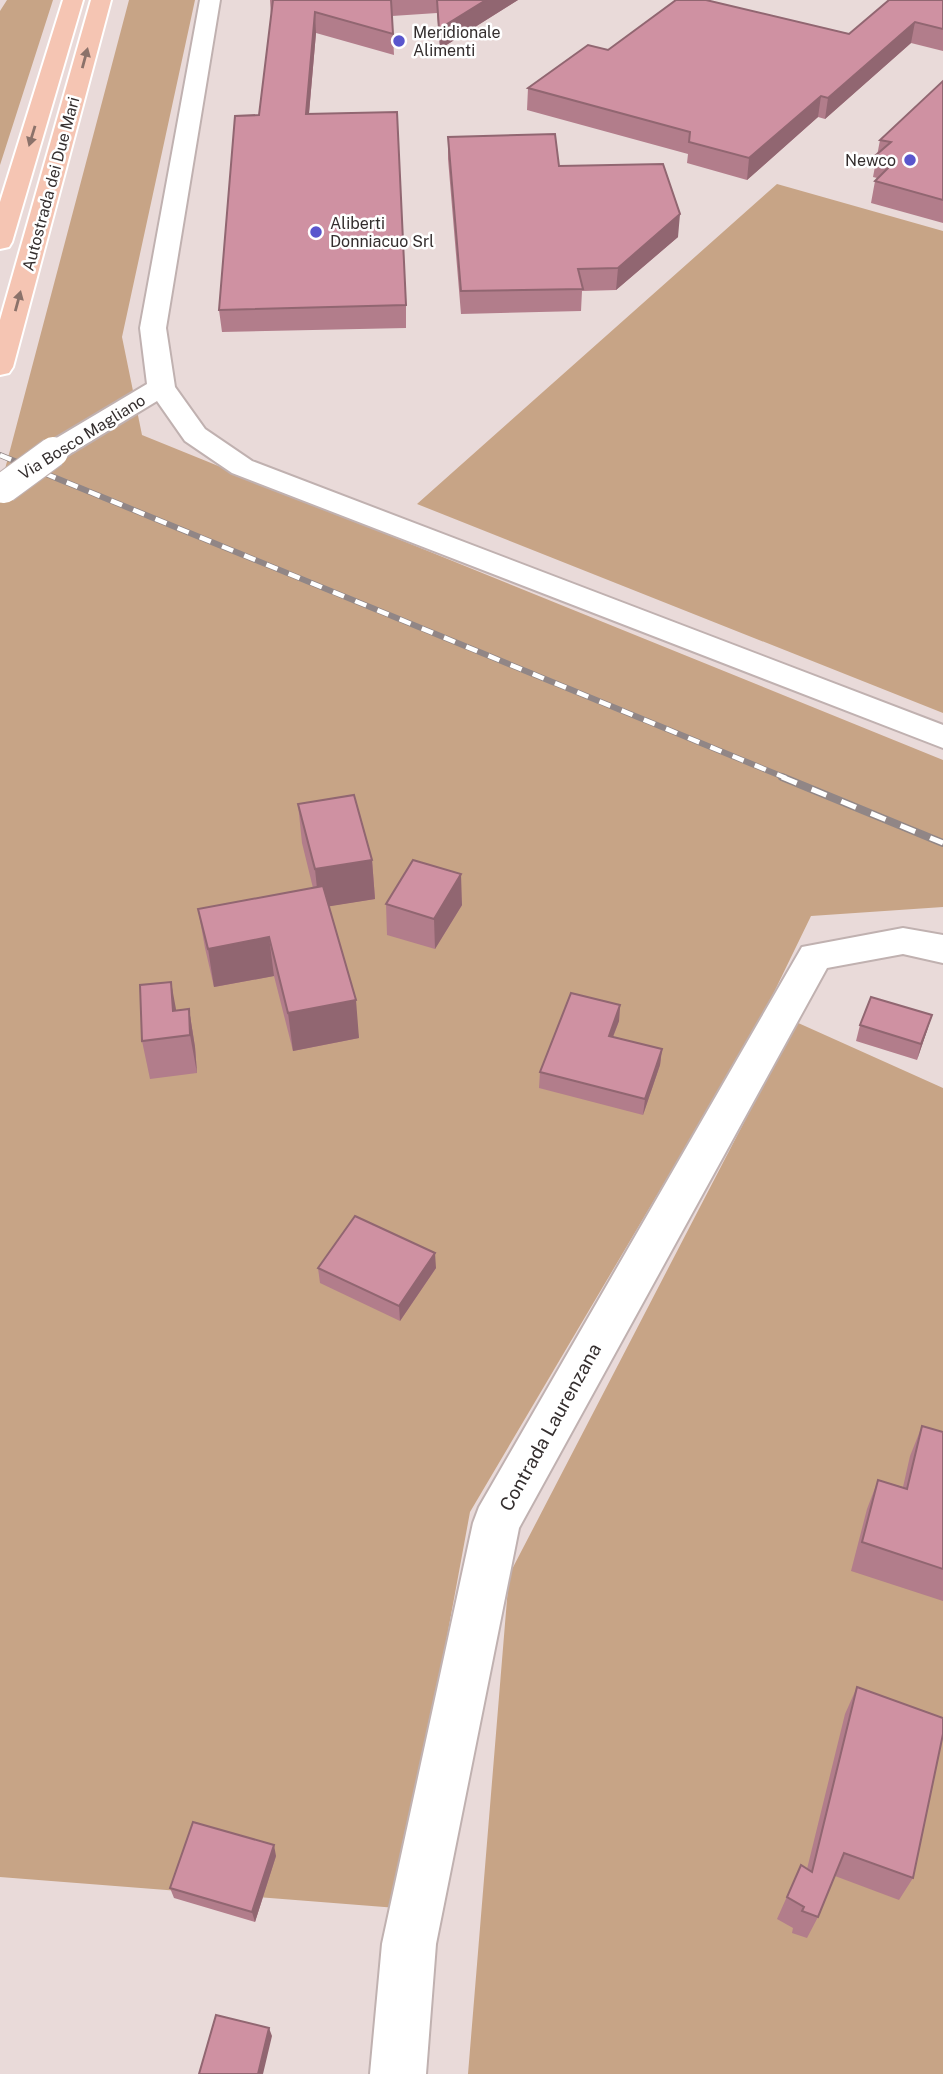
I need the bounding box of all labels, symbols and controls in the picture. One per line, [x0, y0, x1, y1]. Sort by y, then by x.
place label: Meridionale Alimenti [413, 23, 501, 60]
marker: Meridionale Alimenti [391, 33, 407, 49]
one-way arrow [80, 47, 91, 69]
street label: Autostrada dei Due Mari [19, 95, 83, 273]
one-way arrow [26, 125, 37, 146]
place label: Newco [845, 151, 896, 170]
marker: Newco [902, 152, 918, 168]
place label: Aliberti Donniacuo Srl [330, 214, 434, 251]
marker: Aliberti Donniacuo Srl [308, 224, 324, 240]
one-way arrow [13, 290, 24, 312]
street label: Via Bosco Magliano [15, 390, 149, 484]
street label: Contrada Laurenzana [495, 1339, 605, 1515]

